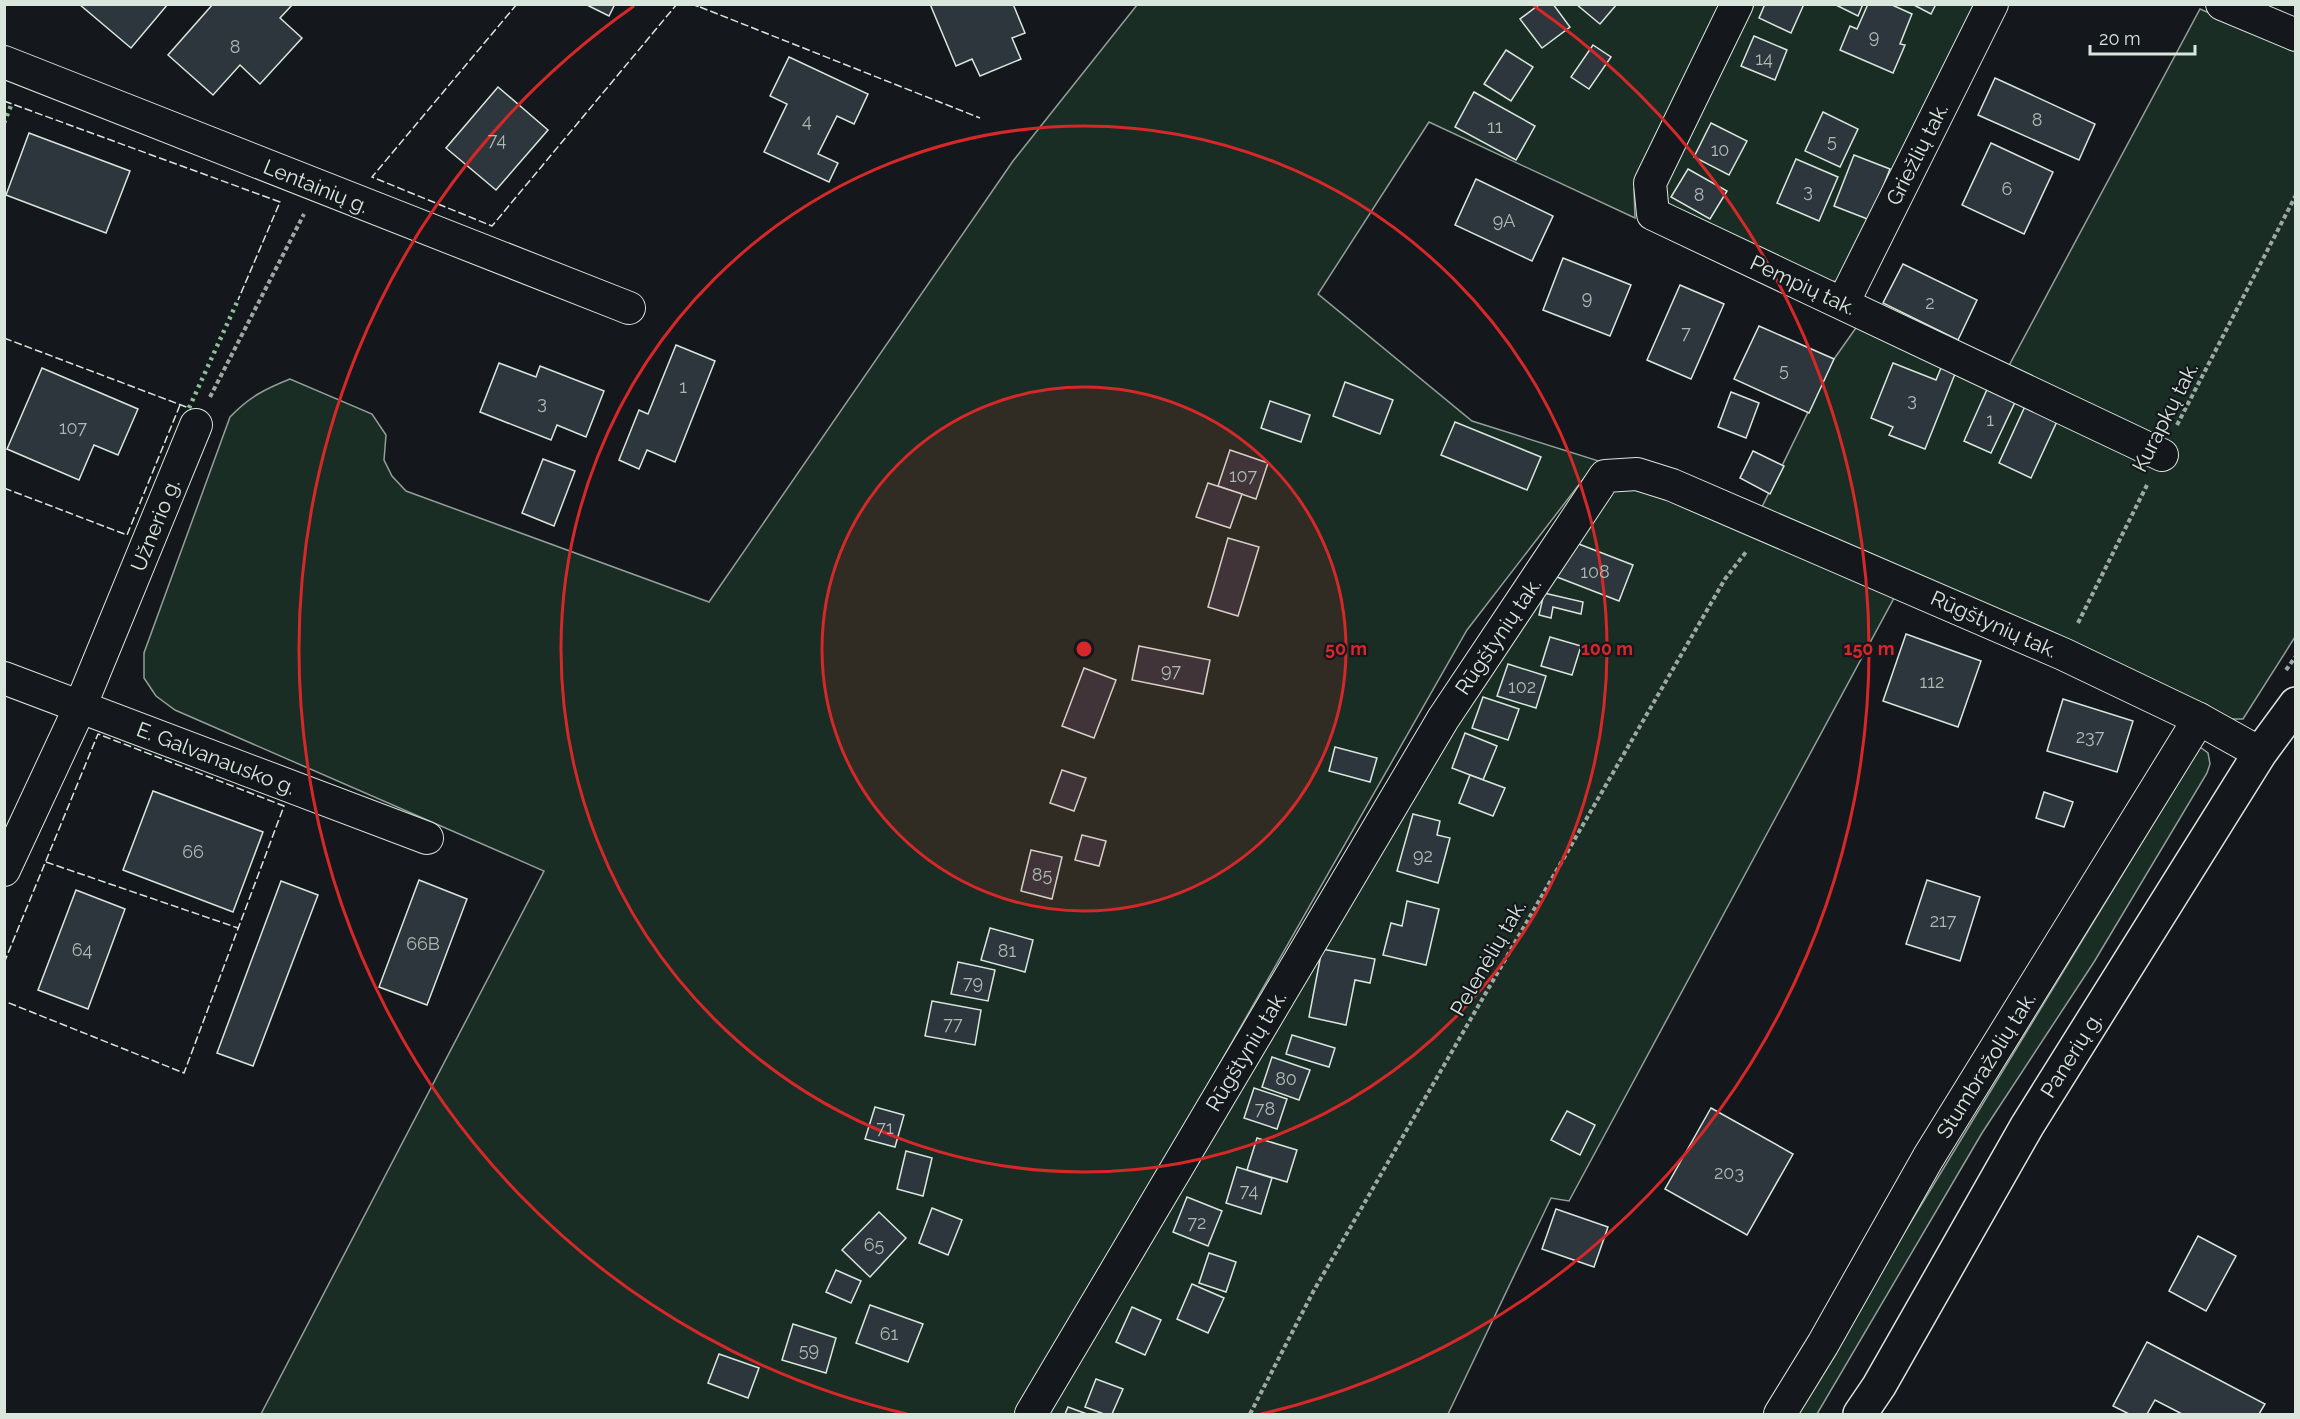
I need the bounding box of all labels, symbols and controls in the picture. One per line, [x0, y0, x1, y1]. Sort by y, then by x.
scale bar [2090, 18, 2195, 56]
house number: 9 [1869, 26, 1879, 47]
text: 20 m [2099, 28, 2141, 49]
house number: 8 [230, 36, 240, 57]
house number: 14 [1755, 48, 1773, 69]
street label: Griežlių tak. [1881, 99, 1953, 209]
house number: 8 [2032, 109, 2042, 130]
house number: 4 [802, 110, 812, 131]
house number: 11 [1487, 116, 1503, 137]
house number: 74 [488, 129, 506, 150]
house number: 5 [1827, 130, 1837, 151]
house number: 10 [1711, 139, 1729, 160]
street label: Lentainių g. [260, 154, 372, 218]
house number: 6 [2002, 178, 2013, 199]
house number: 3 [1803, 180, 1813, 201]
house number: 8 [1694, 184, 1704, 205]
house number: 9A [1493, 210, 1515, 231]
street label: Pempių tak. [1746, 250, 1860, 320]
house number: 9 [1582, 287, 1592, 308]
house number: 2 [1925, 292, 1935, 313]
house number: 7 [1681, 322, 1691, 343]
street label: Kurapkų tak. [2127, 358, 2203, 476]
house number: 5 [1779, 359, 1789, 380]
house number: 1 [679, 376, 687, 397]
house number: 3 [1907, 389, 1917, 410]
house number: 3 [537, 392, 547, 413]
house number: 1 [1986, 409, 1994, 430]
house number: 107 [59, 417, 87, 438]
house number: 107 [1229, 465, 1257, 486]
street label: Užnerio g. [125, 475, 185, 575]
house number: 108 [1580, 561, 1610, 582]
street label: Rūgštynių tak. [1450, 573, 1546, 699]
street label: Rūgštynių tak. [1927, 585, 2061, 663]
text: 50 m [1325, 638, 1367, 659]
text: 100 m [1581, 638, 1633, 659]
text: 150 m [1844, 638, 1895, 659]
centre of rings [1074, 639, 1094, 659]
house number: 97 [1161, 660, 1181, 681]
house number: 112 [1920, 671, 1944, 692]
house number: 102 [1508, 676, 1536, 697]
street label: E. Galvanausko g. [133, 716, 299, 800]
house number: 237 [2076, 726, 2105, 747]
house number: 66 [182, 841, 204, 862]
house number: 92 [1413, 845, 1433, 866]
house number: 85 [1032, 864, 1052, 885]
street label: Pelenėlių tak. [1445, 896, 1531, 1020]
house number: 217 [1930, 910, 1957, 931]
house number: 66B [406, 933, 440, 954]
house number: 64 [72, 939, 93, 960]
house number: 81 [998, 940, 1016, 961]
house number: 79 [963, 972, 983, 993]
street label: Rūgštynių tak. [1200, 986, 1292, 1116]
street label: Stumbražolių tak. [1931, 987, 2041, 1143]
street label: Panerių g. [2035, 1008, 2107, 1102]
house number: 77 [943, 1013, 963, 1034]
house number: 80 [1275, 1068, 1297, 1089]
house number: 78 [1255, 1098, 1275, 1119]
house number: 71 [876, 1117, 894, 1138]
house number: 203 [1714, 1162, 1744, 1183]
house number: 74 [1240, 1180, 1258, 1201]
house number: 72 [1187, 1212, 1207, 1233]
house number: 65 [864, 1234, 885, 1255]
house number: 61 [880, 1323, 899, 1344]
house number: 59 [799, 1339, 819, 1360]

